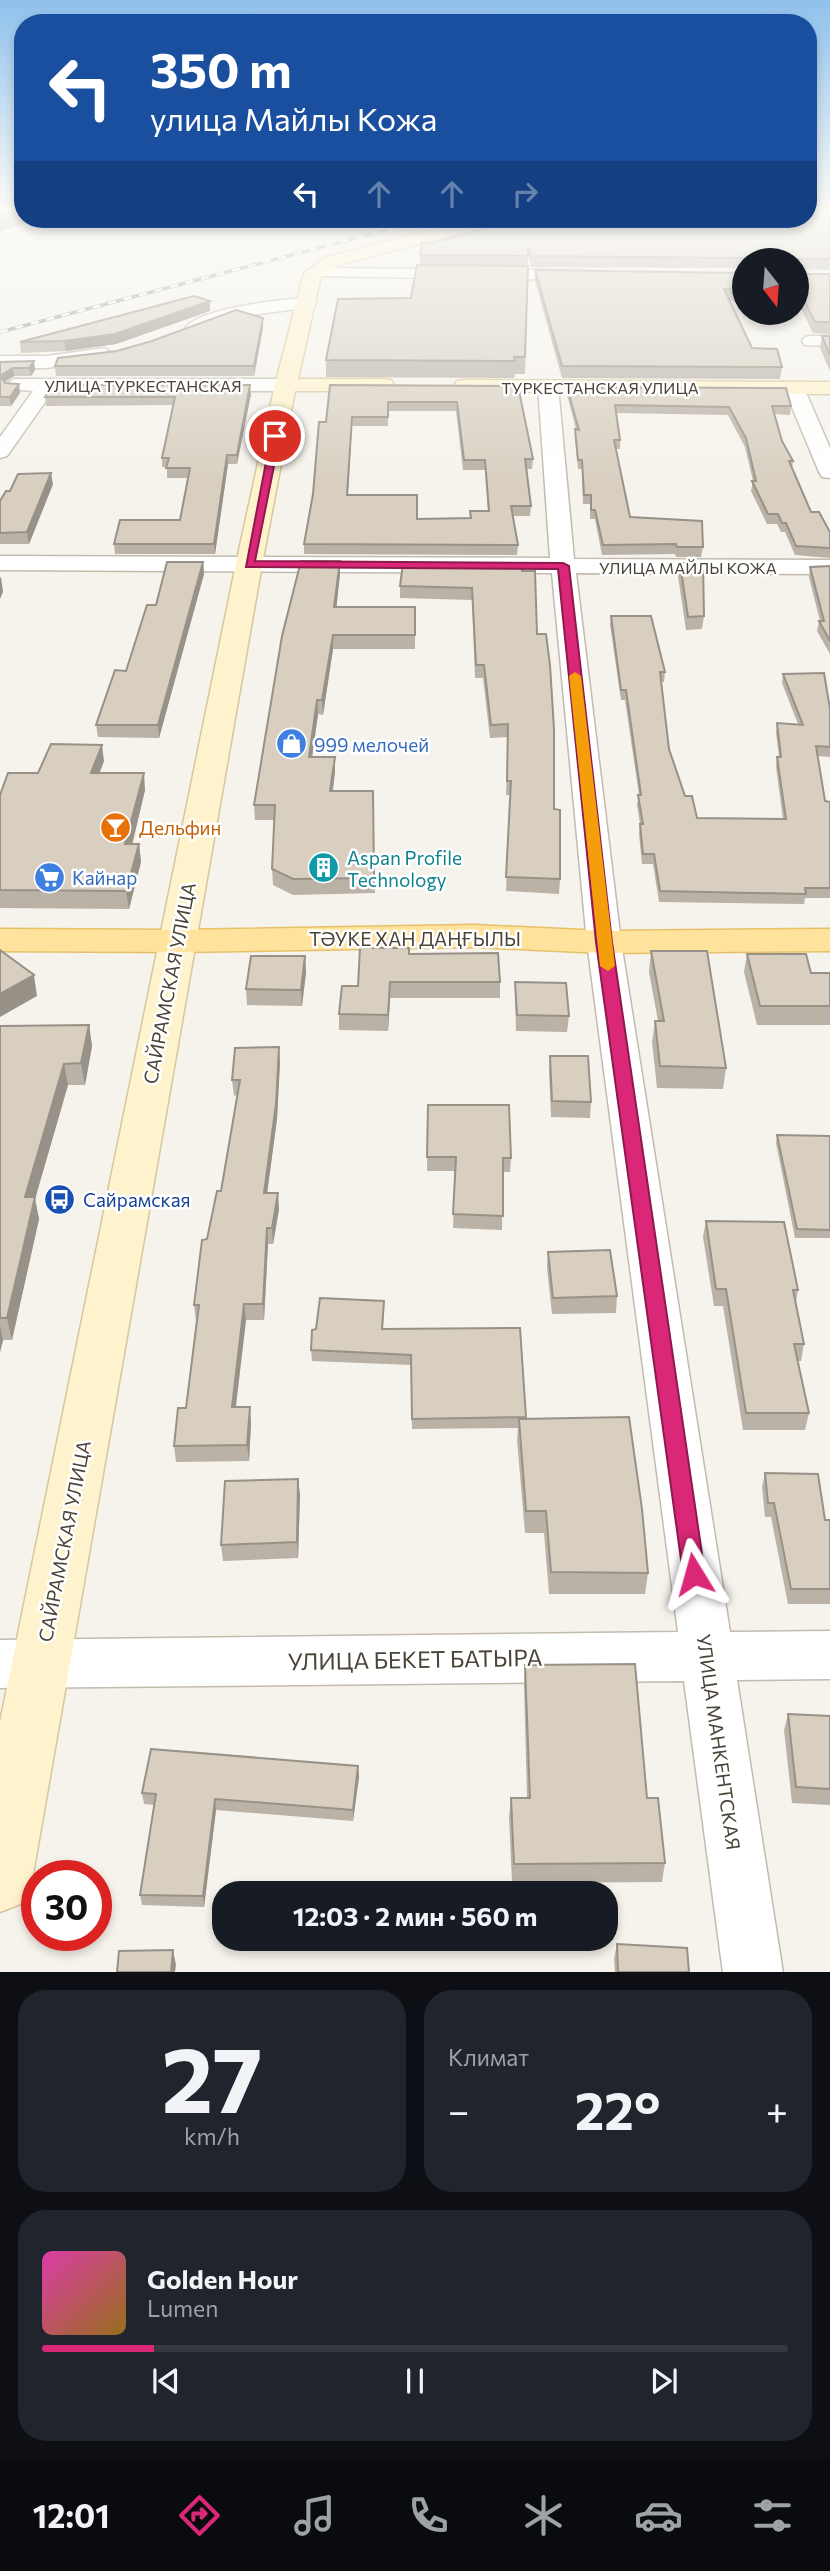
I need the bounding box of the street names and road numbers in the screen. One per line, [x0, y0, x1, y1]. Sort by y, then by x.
street label: УЛИЦА ТУРКЕСТАНСКАЯ [44, 376, 242, 395]
street label: ТУРКЕСТАНСКАЯ УЛИЦА [501, 378, 699, 397]
street label: УЛИЦА МАЙЛЫ КОЖА [599, 558, 777, 577]
street label: САЙРАМСКАЯ УЛИЦА [138, 880, 200, 1086]
street label: ТӘУКЕ ХАН ДАҢҒЫЛЫ [309, 927, 521, 950]
street label: САЙРАМСКАЯ УЛИЦА [33, 1438, 95, 1644]
street label: УЛИЦА МАНКЕНТСКАЯ [692, 1632, 746, 1852]
street label: УЛИЦА БЕКЕТ БАТЫРА [287, 1643, 543, 1675]

